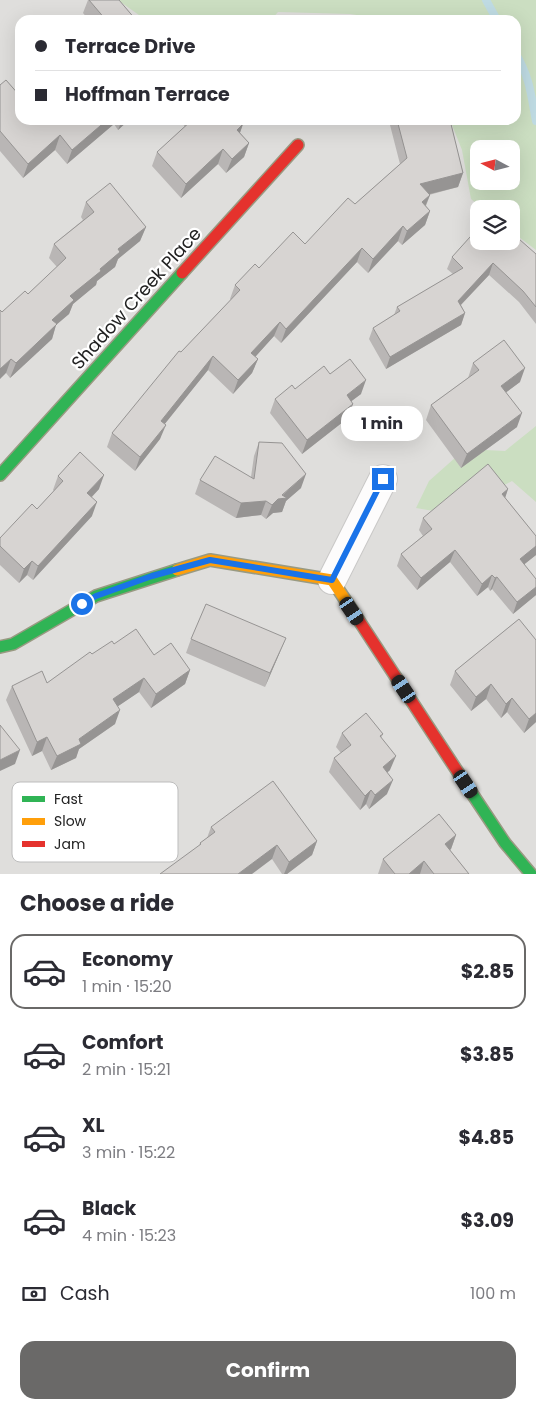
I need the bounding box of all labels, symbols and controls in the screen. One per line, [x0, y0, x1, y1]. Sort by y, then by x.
text: Terrace Drive [65, 33, 195, 60]
text: Hoffman Terrace [65, 81, 230, 108]
north arrow [470, 140, 520, 190]
map controls [470, 140, 520, 250]
button: layers [470, 200, 520, 250]
street label: Shadow Creek Place [65, 221, 207, 375]
callout: 1 min [342, 406, 424, 442]
text: 1 min [361, 412, 403, 435]
route end [372, 468, 394, 490]
route start [71, 593, 93, 615]
car [337, 594, 366, 628]
car [389, 672, 418, 706]
car [451, 767, 480, 801]
legend [12, 782, 178, 862]
text: Fast [54, 789, 83, 809]
text: Slow [54, 811, 87, 831]
text: Jam [54, 834, 85, 854]
text: Choose a ride [20, 888, 174, 919]
text: Economy [82, 946, 173, 973]
icon: car [22, 949, 67, 994]
text: $2.85 [461, 958, 514, 985]
text: 1 min · 15:20 [82, 975, 172, 998]
text: Comfort [82, 1029, 164, 1056]
icon: car [22, 1032, 67, 1077]
text: $3.85 [460, 1041, 514, 1068]
text: 2 min · 15:21 [82, 1058, 171, 1081]
text: XL [82, 1112, 105, 1139]
icon: car [22, 1115, 67, 1160]
text: $4.85 [459, 1124, 514, 1151]
text: 3 min · 15:22 [82, 1141, 175, 1164]
text: Black [82, 1195, 136, 1222]
icon: car [22, 1198, 67, 1243]
text: $3.09 [461, 1207, 514, 1234]
text: 4 min · 15:23 [82, 1224, 176, 1247]
icon: cash [20, 1280, 48, 1308]
text: Cash [60, 1280, 110, 1307]
text: 100 m [470, 1282, 516, 1305]
button: Confirm [20, 1341, 516, 1399]

